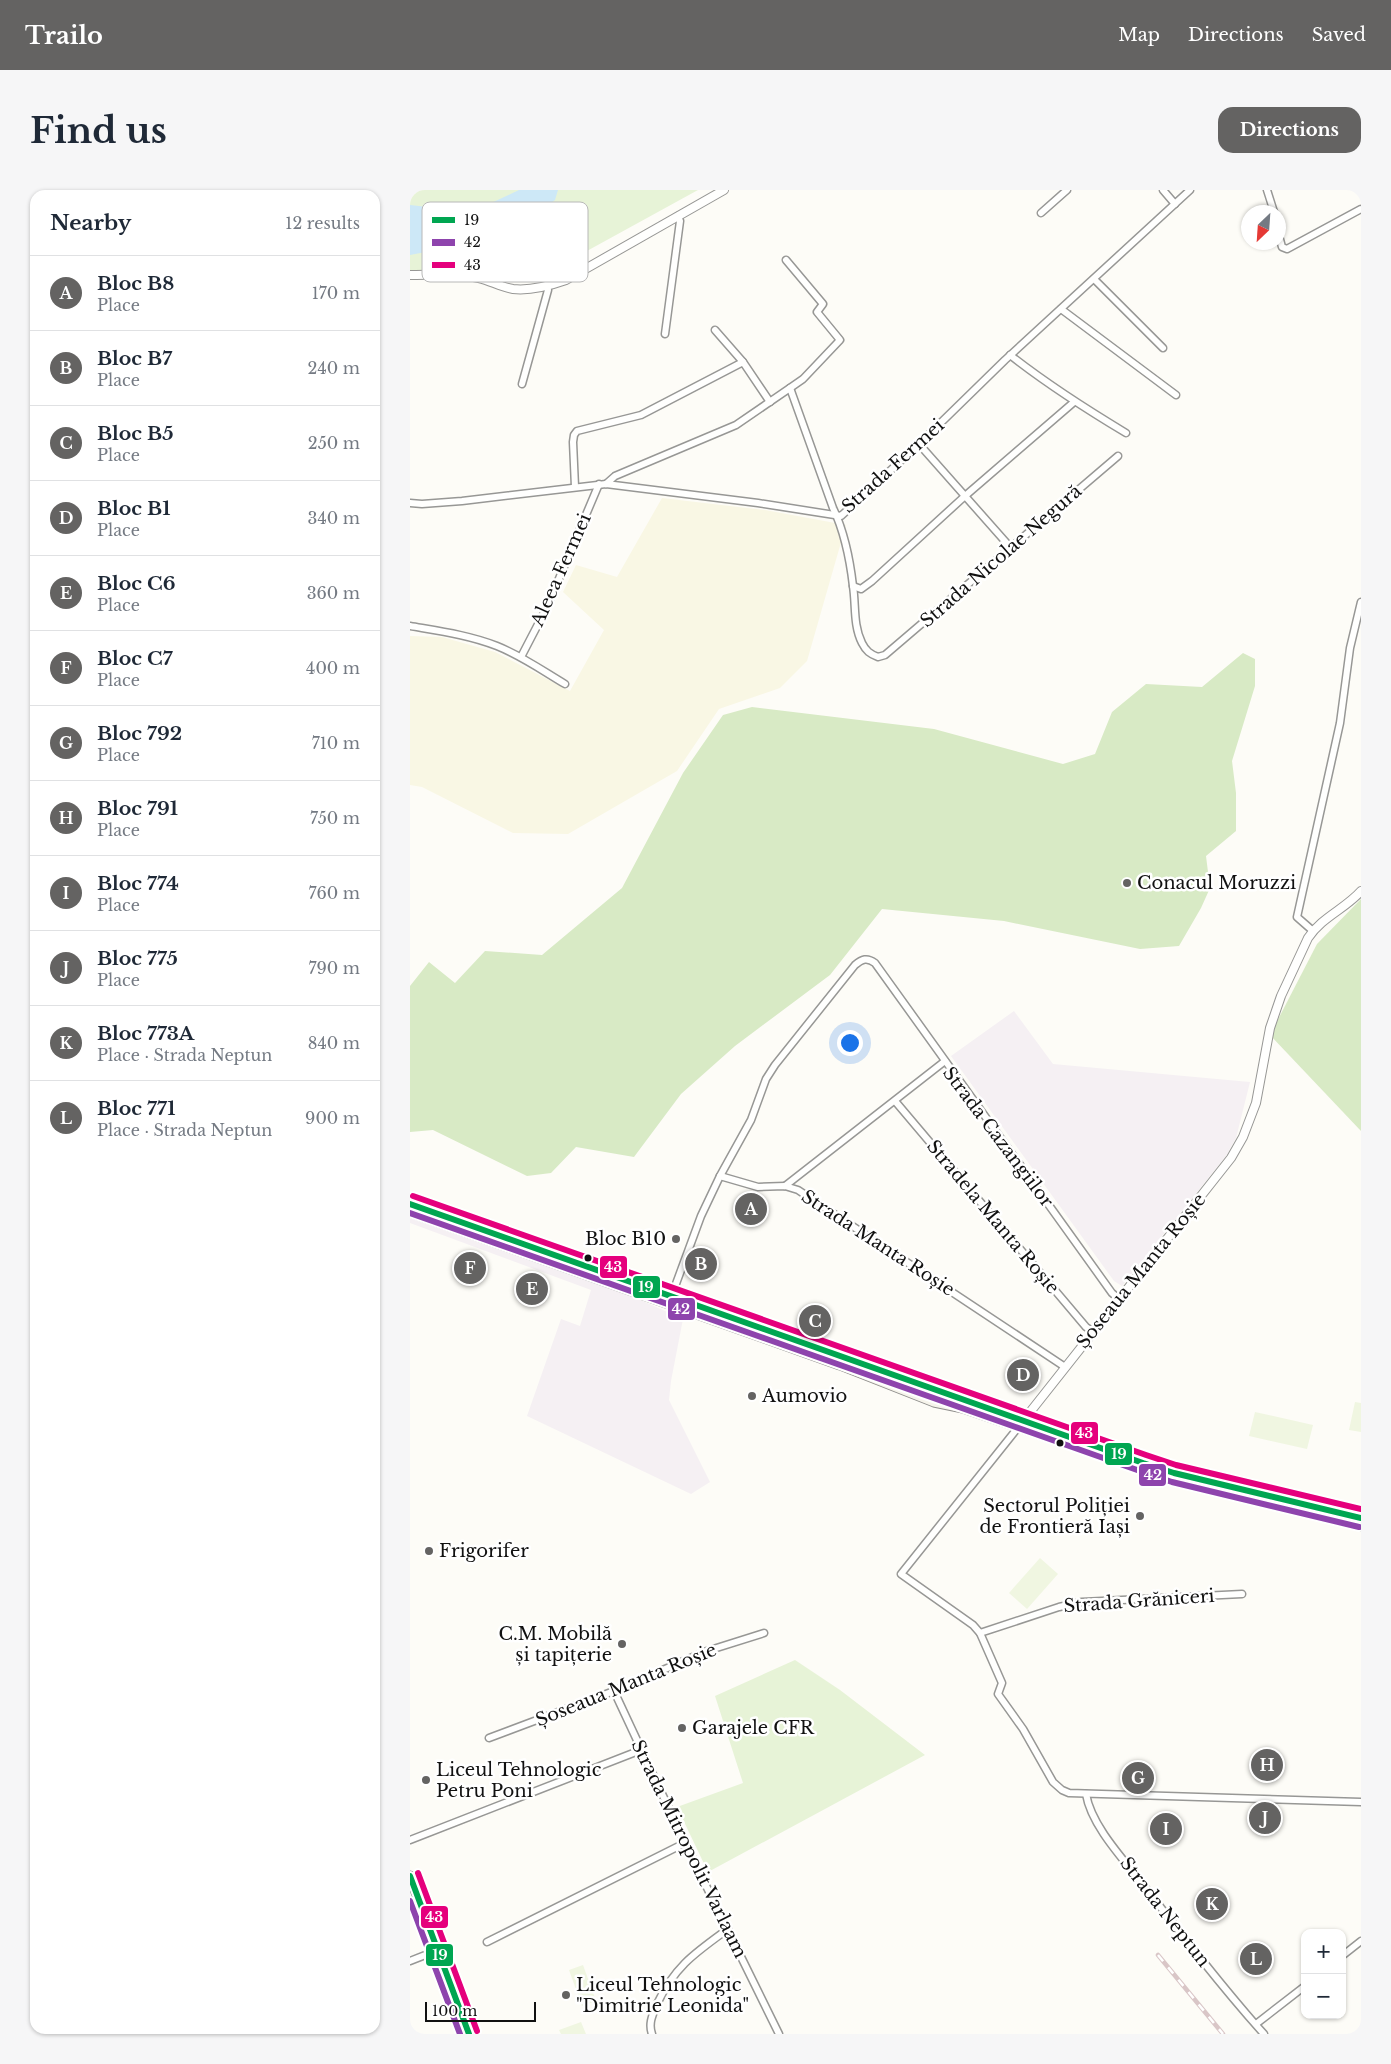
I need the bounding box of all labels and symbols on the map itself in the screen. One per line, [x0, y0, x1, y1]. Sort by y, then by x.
legend [422, 202, 588, 282]
north arrow [1241, 205, 1286, 250]
text: 19 [464, 211, 479, 229]
text: 42 [464, 233, 481, 251]
text: 43 [464, 256, 481, 274]
street label: Strada Fermei [837, 414, 949, 518]
street label: Strada Nicolae Negură [916, 480, 1086, 632]
street label: Aleea Fermei [526, 510, 596, 631]
place label: Conacul Moruzzi [1137, 872, 1296, 894]
marker: Conacul Moruzzi [1121, 877, 1133, 889]
your location [837, 1030, 863, 1056]
street label: Strada Cazangiilor [938, 1062, 1058, 1212]
street label: Stradela Manta Roșie [922, 1136, 1064, 1298]
street label: Strada Manta Roșie [797, 1185, 959, 1301]
street label: Șoseaua Manta Roșie [1072, 1189, 1210, 1353]
pin: A [735, 1190, 767, 1228]
place label: Bloc B10 [585, 1228, 666, 1250]
marker: Bloc B10 [670, 1233, 682, 1245]
pin: B [685, 1245, 717, 1283]
pin: F [454, 1249, 486, 1287]
unlabelled marker [583, 1253, 593, 1263]
line badge: 43 [599, 1255, 628, 1279]
text: 43 [604, 1258, 622, 1276]
pin: E [516, 1270, 548, 1308]
line badge: 19 [632, 1275, 661, 1299]
text: 19 [638, 1278, 654, 1296]
line badge: 42 [667, 1297, 696, 1321]
text: 42 [672, 1300, 690, 1318]
pin: C [799, 1302, 831, 1340]
pin: D [1007, 1356, 1039, 1394]
place label: Aumovio [761, 1385, 847, 1407]
marker: Aumovio [746, 1390, 758, 1402]
line badge: 43 [1070, 1421, 1099, 1445]
text: 43 [1075, 1424, 1093, 1442]
unlabelled marker [1055, 1438, 1065, 1448]
line badge: 19 [1104, 1442, 1133, 1466]
text: 19 [1111, 1445, 1127, 1463]
line badge: 42 [1138, 1463, 1167, 1487]
text: 42 [1144, 1466, 1162, 1484]
place label: Sectorul Poliției de Frontieră Iași [979, 1495, 1130, 1538]
marker: Sectorul Poliției de Frontieră Iași [1134, 1510, 1146, 1522]
place label: Frigorifer [439, 1540, 529, 1562]
marker: Frigorifer [423, 1545, 435, 1557]
street label: Strada Grăniceri [1063, 1585, 1215, 1617]
place label: C.M. Mobilă și tapițerie [499, 1623, 612, 1666]
marker: C.M. Mobilă și tapițerie [616, 1638, 628, 1650]
street label: Șoseaua Manta Roșie [532, 1639, 720, 1731]
place label: Garajele CFR [692, 1717, 815, 1739]
marker: Garajele CFR [676, 1722, 688, 1734]
street label: Strada Mitropolit Varlaam [627, 1736, 751, 1962]
pin: H [1251, 1746, 1283, 1784]
place label: Liceul Tehnologic Petru Poni [436, 1759, 602, 1802]
pin: G [1122, 1759, 1154, 1797]
marker: Liceul Tehnologic Petru Poni [420, 1774, 432, 1786]
pin: J [1249, 1799, 1281, 1837]
pin: I [1150, 1810, 1182, 1848]
street label: Strada Neptun [1115, 1853, 1215, 1971]
pin: K [1196, 1885, 1228, 1923]
line badge: 43 [420, 1905, 449, 1929]
text: 43 [425, 1908, 443, 1926]
pin: L [1240, 1940, 1272, 1978]
line badge: 19 [425, 1943, 454, 1967]
text: 19 [432, 1946, 448, 1964]
place label: Liceul Tehnologic "Dimitrie Leonida" [576, 1974, 749, 2017]
marker: Liceul Tehnologic "Dimitrie Leonida" [560, 1989, 572, 2001]
scale bar [425, 1999, 536, 2022]

